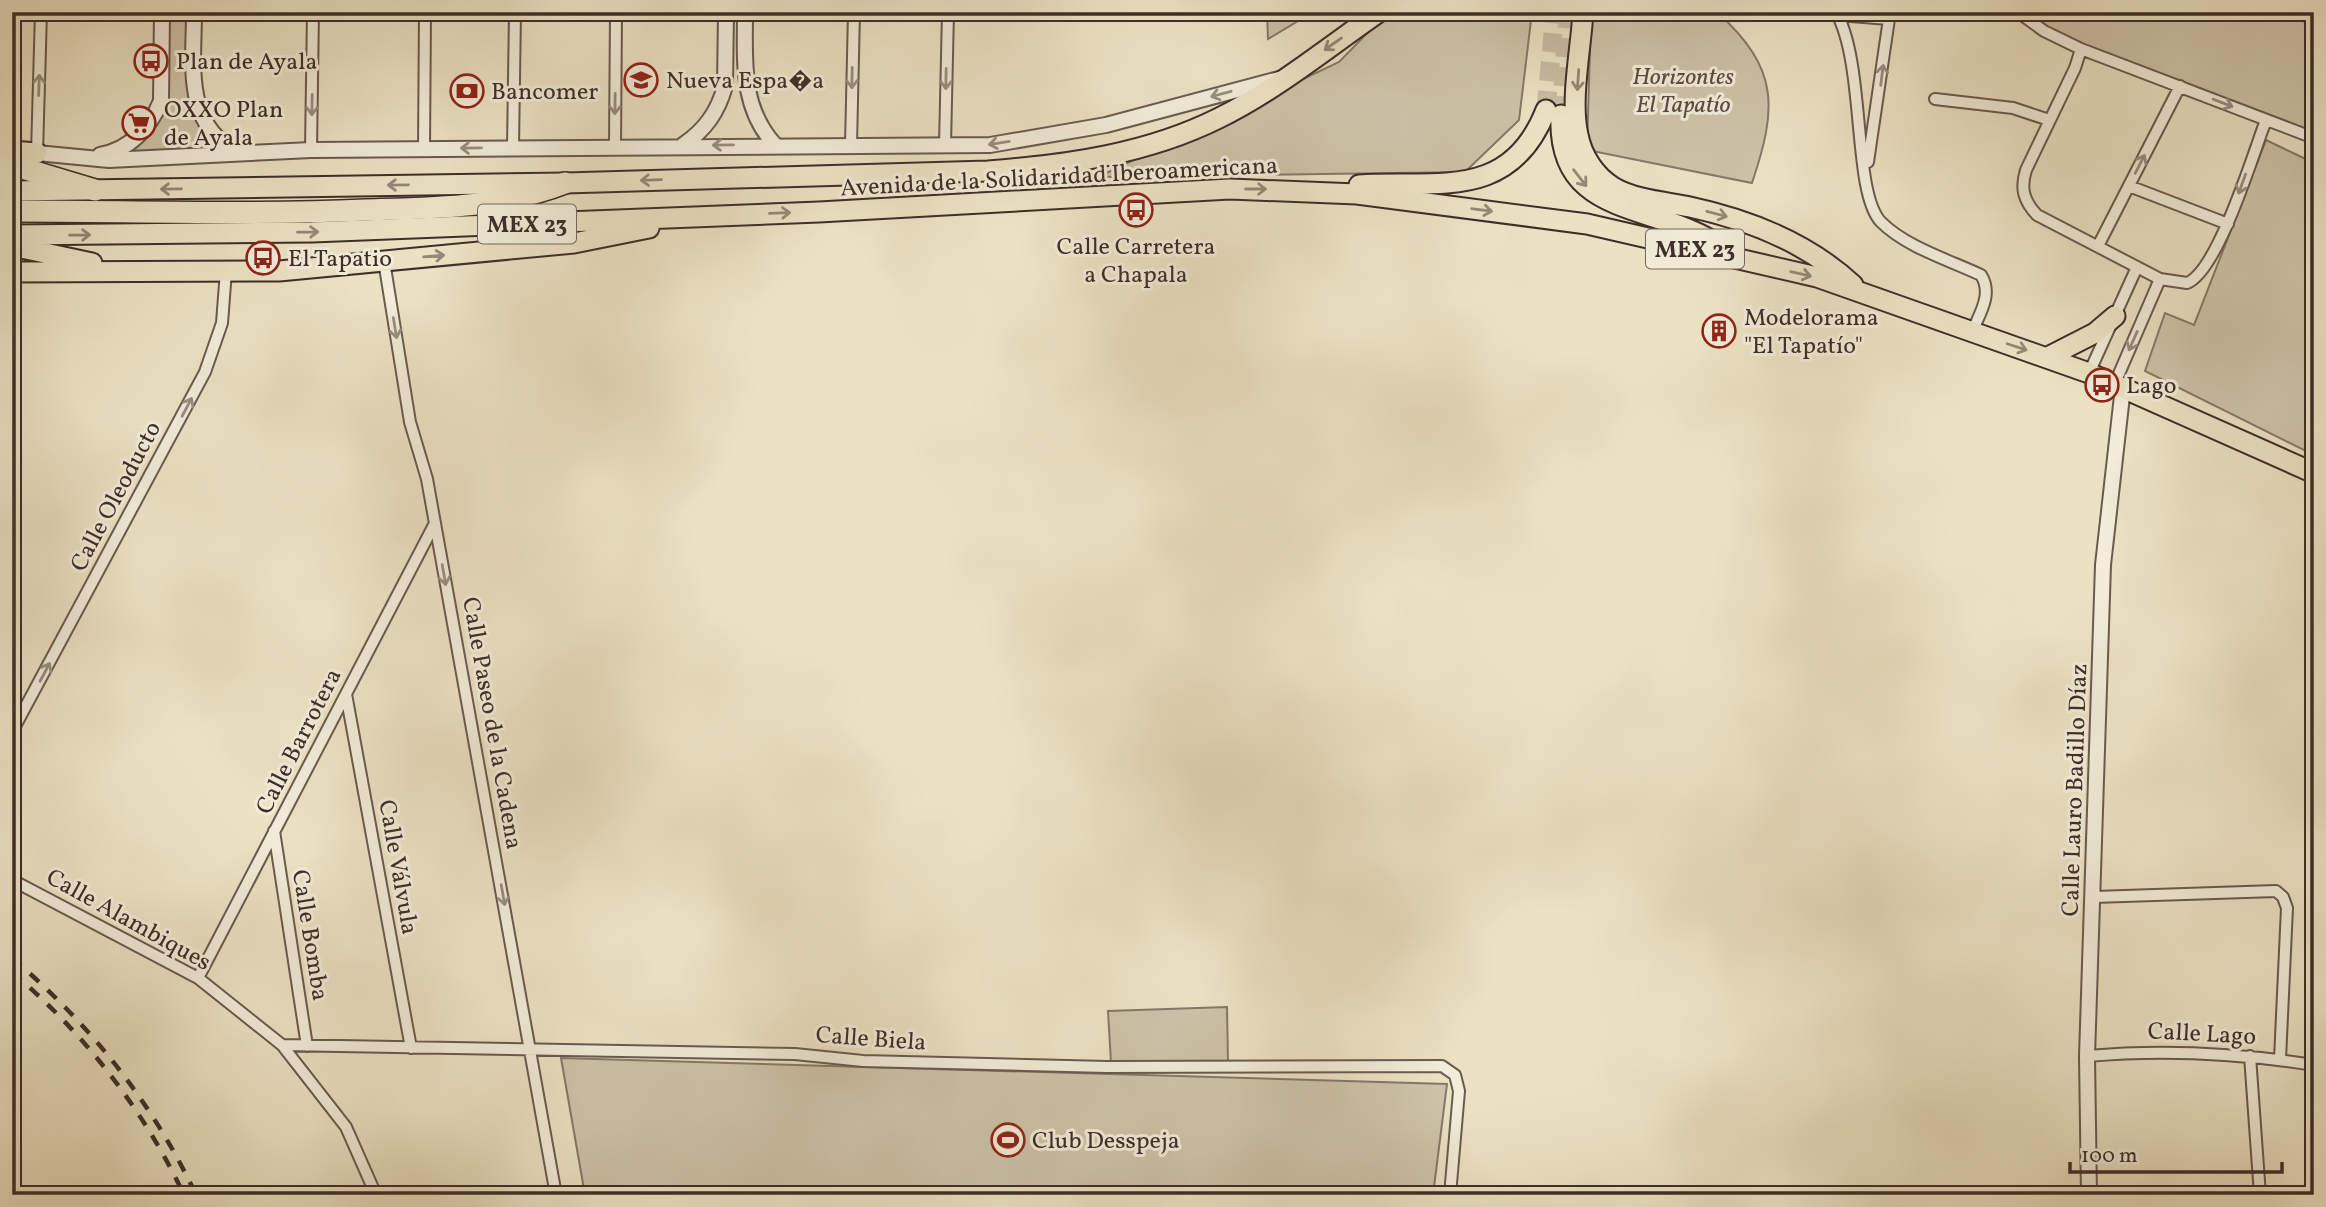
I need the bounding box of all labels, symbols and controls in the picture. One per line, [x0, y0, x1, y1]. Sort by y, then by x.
one-way arrow [1324, 37, 1343, 51]
bus stop icon: Plan de Ayala [132, 42, 170, 80]
place label: Plan de Ayala [176, 46, 317, 80]
school or university icon: Nueva Espa�a [622, 61, 660, 99]
park label: Horizontes El Tapatío [1632, 61, 1734, 123]
one-way arrow [1875, 64, 1888, 87]
place label: Nueva Espa�a [666, 65, 824, 99]
one-way arrow [845, 67, 859, 90]
one-way arrow [940, 67, 953, 90]
one-way arrow [1572, 69, 1585, 92]
bank icon: Bancomer [448, 72, 486, 110]
one-way arrow [32, 74, 46, 97]
place label: Bancomer [491, 76, 598, 110]
one-way arrow [1210, 88, 1233, 101]
one-way arrow [609, 92, 622, 115]
one-way arrow [305, 93, 319, 116]
place label: OXXO Plan de Ayala [164, 94, 283, 156]
one-way arrow [2212, 98, 2233, 110]
supermarket icon: OXXO Plan de Ayala [120, 104, 158, 142]
one-way arrow [988, 137, 1011, 150]
one-way arrow [712, 138, 735, 152]
one-way arrow [460, 141, 483, 155]
street label: Avenida de la Solidaridad Iberoamericana [839, 150, 1279, 206]
one-way arrow [2134, 154, 2148, 175]
one-way arrow [1572, 169, 1588, 187]
one-way arrow [2235, 172, 2248, 194]
one-way arrow [639, 173, 662, 187]
one-way arrow [387, 178, 410, 192]
one-way arrow [160, 182, 183, 196]
one-way arrow [1244, 182, 1267, 196]
bus stop icon: Calle Carretera a Chapala [1117, 191, 1155, 229]
road number: MEX 23 [478, 204, 576, 244]
one-way arrow [1471, 204, 1493, 217]
one-way arrow [768, 207, 791, 220]
one-way arrow [1706, 208, 1728, 221]
one-way arrow [296, 226, 319, 239]
one-way arrow [69, 228, 92, 241]
road number: MEX 23 [1646, 230, 1744, 268]
place label: Calle Carretera a Chapala [1057, 231, 1215, 293]
bus stop icon: El Tapatio [244, 239, 282, 277]
place label: El Tapatio [288, 243, 392, 277]
one-way arrow [422, 249, 444, 262]
one-way arrow [1789, 268, 1812, 281]
place label: Modelorama "El Tapatío" [1744, 302, 1879, 364]
building icon: Modelorama "El Tapatío" [1700, 312, 1738, 350]
one-way arrow [389, 316, 402, 339]
one-way arrow [2126, 330, 2139, 351]
one-way arrow [2005, 342, 2027, 354]
bus stop icon: Lago [2083, 366, 2121, 404]
place label: Lago [2126, 370, 2176, 404]
one-way arrow [181, 397, 194, 418]
street label: Calle Oleoducto [63, 416, 171, 578]
one-way arrow [438, 563, 452, 586]
street label: Calle Paseo de la Cadena [452, 594, 530, 852]
one-way arrow [38, 663, 52, 683]
street label: Calle Barrotera [248, 663, 351, 821]
street label: Calle Lauro Badillo Díaz [2055, 663, 2097, 917]
street label: Calle Válvula [368, 797, 426, 937]
street label: Calle Alambiques [39, 861, 217, 980]
street label: Calle Bomba [282, 867, 336, 1003]
one-way arrow [497, 883, 510, 906]
street label: Calle Lago [2147, 1015, 2257, 1055]
street label: Calle Biela [814, 1019, 927, 1061]
sports icon: Club Desspeja [989, 1121, 1027, 1159]
place label: Club Desspeja [1032, 1125, 1180, 1159]
scale bar [2070, 1130, 2282, 1174]
text: 100 m [2081, 1142, 2138, 1171]

